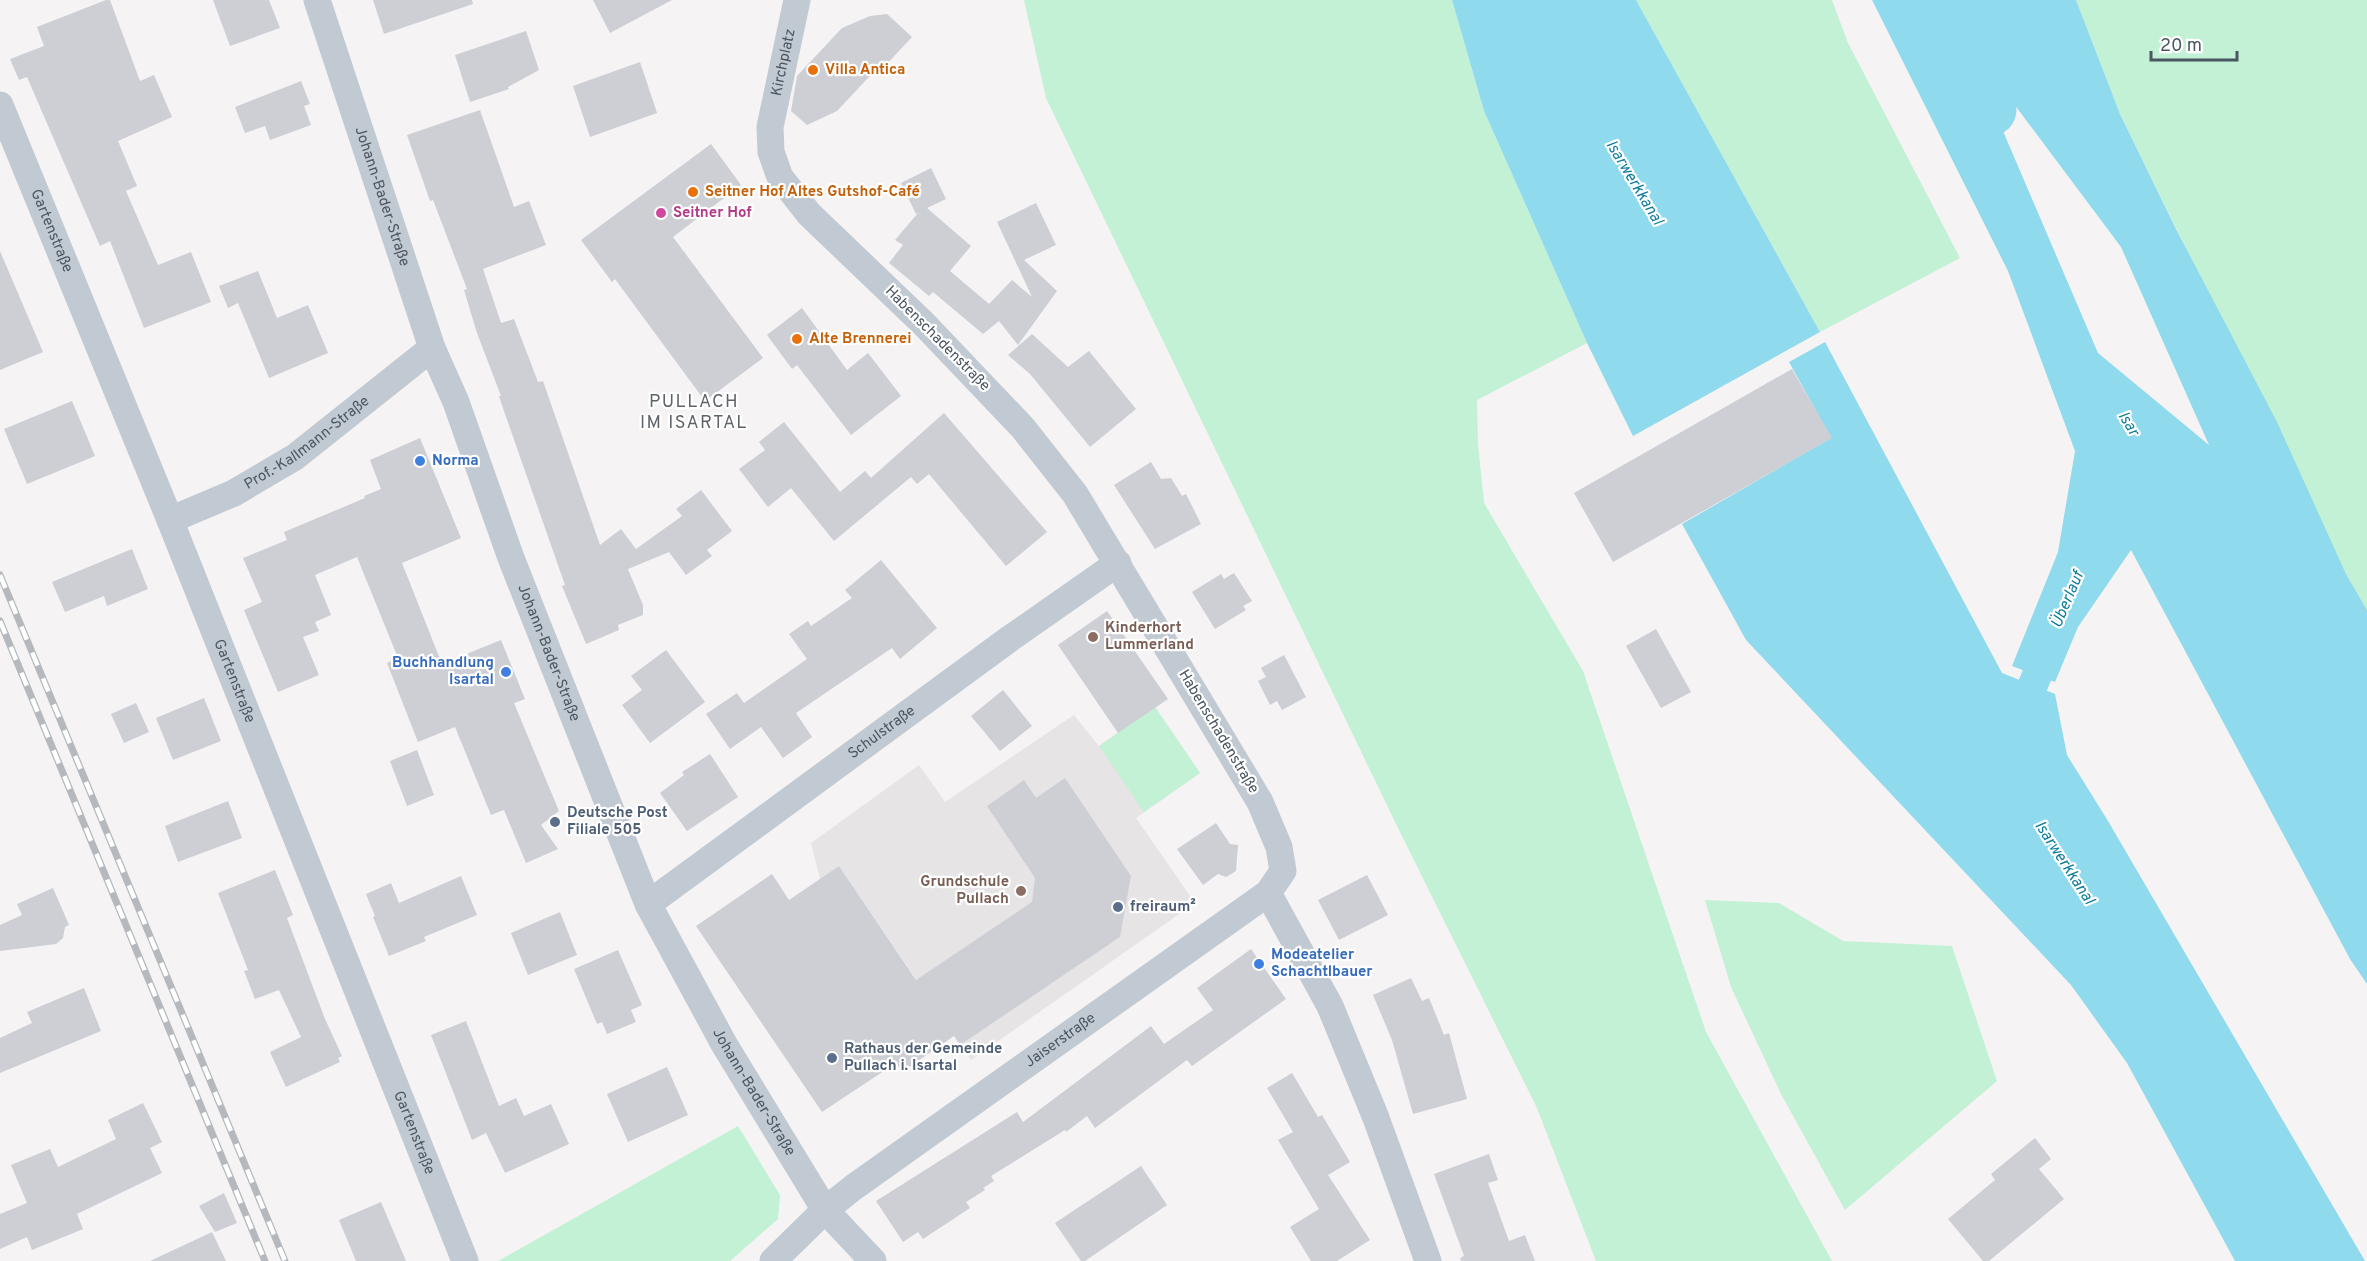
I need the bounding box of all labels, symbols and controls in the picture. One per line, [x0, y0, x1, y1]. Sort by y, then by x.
scale bar [2151, 24, 2236, 62]
street label: Kirchplatz [767, 27, 800, 98]
text: 20 m [2160, 35, 2202, 58]
place label: Villa Antica [825, 61, 905, 80]
marker: Villa Antica [806, 63, 820, 77]
street label: Johann-Bader-Straße [350, 124, 414, 269]
water label: Isarwerkkanal [1601, 137, 1668, 230]
place label: Seitner Hof Altes Gutshof-Café [705, 183, 920, 202]
marker: Seitner Hof Altes Gutshof-Café [686, 185, 700, 199]
street label: Gartenstraße [26, 186, 77, 275]
place label: Seitner Hof [673, 204, 752, 223]
marker: Seitner Hof [654, 206, 668, 220]
street label: Habenschadenstraße [880, 282, 994, 396]
place label: Alte Brennerei [809, 330, 911, 349]
marker: Alte Brennerei [790, 332, 804, 346]
district label: PULLACH IM ISARTAL [640, 391, 748, 435]
street label: Prof.-Kallmann-Straße [241, 392, 373, 494]
water label: Isar [2113, 408, 2144, 442]
place label: Norma [432, 452, 479, 471]
marker: Norma [413, 454, 427, 468]
water label: Überlauf [2045, 566, 2090, 631]
street label: Johann-Bader-Straße [513, 581, 584, 724]
place label: Kinderhort Lummerland [1105, 619, 1194, 655]
marker: Kinderhort Lummerland [1086, 630, 1100, 644]
street label: Gartenstraße [209, 637, 259, 726]
place label: Buchhandlung Isartal [392, 654, 494, 690]
marker: Buchhandlung Isartal [499, 665, 513, 679]
street label: Habenschadenstraße [1174, 667, 1262, 797]
street label: Schulstraße [844, 702, 919, 763]
place label: Deutsche Post Filiale 505 [567, 804, 668, 840]
marker: Deutsche Post Filiale 505 [548, 815, 562, 829]
water label: Isarwerkkanal [2030, 817, 2099, 909]
place label: Grundschule Pullach [920, 873, 1009, 909]
marker: Grundschule Pullach [1014, 884, 1028, 898]
place label: freiraum² [1130, 898, 1196, 917]
marker: freiraum² [1111, 900, 1125, 914]
place label: Modeatelier Schachtlbauer [1271, 946, 1373, 982]
marker: Modeatelier Schachtlbauer [1252, 957, 1266, 971]
street label: Jaiserstraße [1021, 1009, 1100, 1072]
street label: Johann-Bader-Straße [708, 1025, 799, 1160]
place label: Rathaus der Gemeinde Pullach i. Isartal [844, 1040, 1002, 1076]
marker: Rathaus der Gemeinde Pullach i. Isartal [825, 1051, 839, 1065]
street label: Gartenstraße [389, 1088, 439, 1177]

